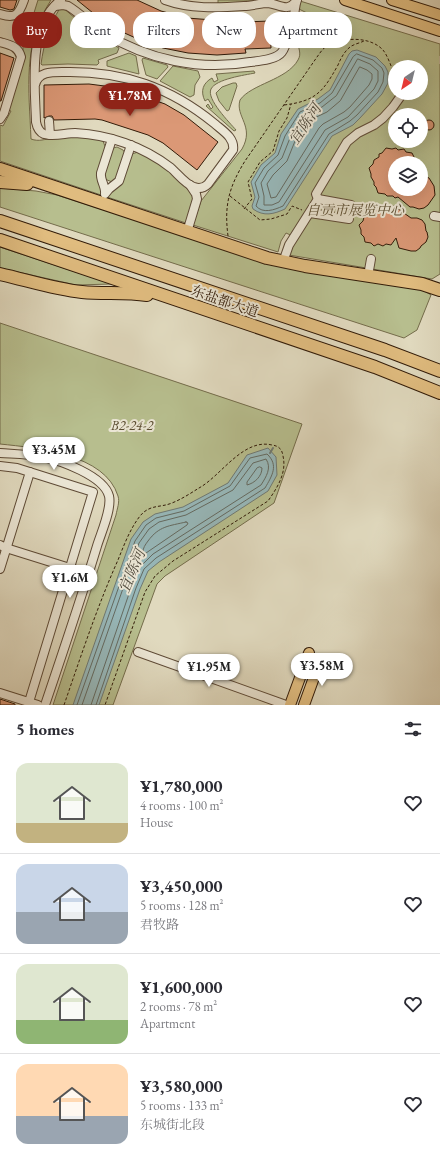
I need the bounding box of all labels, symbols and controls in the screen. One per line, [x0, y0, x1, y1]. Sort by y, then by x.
chip: Buy [12, 12, 62, 48]
chip: Rent [70, 12, 125, 48]
chip: Filters [133, 12, 194, 48]
chip: New [202, 12, 256, 48]
chip: Apartment [264, 12, 352, 48]
north arrow [388, 60, 428, 100]
map controls [388, 60, 428, 196]
pin: ¥1.78M [97, 83, 163, 117]
text: ¥1.78M [108, 87, 152, 104]
water label: 宜陈河 [284, 97, 327, 148]
button: locate [388, 108, 428, 148]
button: layers [388, 156, 428, 196]
park label: 自贡市展览中心 [306, 201, 405, 219]
street label: 东盐都大道 [189, 281, 261, 321]
park label: B2-24-2 [110, 416, 154, 434]
pin: ¥3.45M [21, 437, 87, 471]
text: ¥3.45M [32, 441, 76, 458]
water label: 宜陈河 [114, 544, 150, 595]
pin: ¥1.6M [42, 565, 98, 599]
text: ¥1.6M [51, 569, 89, 586]
pin: ¥3.58M [289, 653, 355, 687]
pin: ¥1.95M [176, 654, 242, 688]
text: ¥3.58M [300, 657, 344, 674]
text: ¥1.95M [187, 658, 231, 675]
text: 5 homes [16, 718, 74, 740]
icon: filters [402, 718, 424, 740]
text: ¥1,780,000 [140, 775, 222, 797]
icon: home [48, 779, 96, 827]
icon: heart [402, 792, 424, 814]
text: 4 rooms · 100 m² [140, 797, 224, 814]
text: House [140, 814, 173, 831]
text: ¥3,450,000 [140, 875, 222, 897]
icon: home [48, 880, 96, 928]
icon: heart [402, 893, 424, 915]
text: 5 rooms · 128 m² [140, 897, 224, 914]
text: 君牧路 [140, 916, 179, 933]
text: ¥1,600,000 [140, 976, 222, 998]
icon: home [48, 980, 96, 1028]
icon: heart [402, 993, 424, 1015]
text: 2 rooms · 78 m² [140, 998, 217, 1015]
text: Apartment [140, 1015, 195, 1032]
text: ¥3,580,000 [140, 1075, 222, 1097]
icon: home [48, 1080, 96, 1128]
icon: heart [402, 1093, 424, 1115]
text: 5 rooms · 133 m² [140, 1097, 224, 1114]
text: 东城街北段 [140, 1116, 205, 1133]

